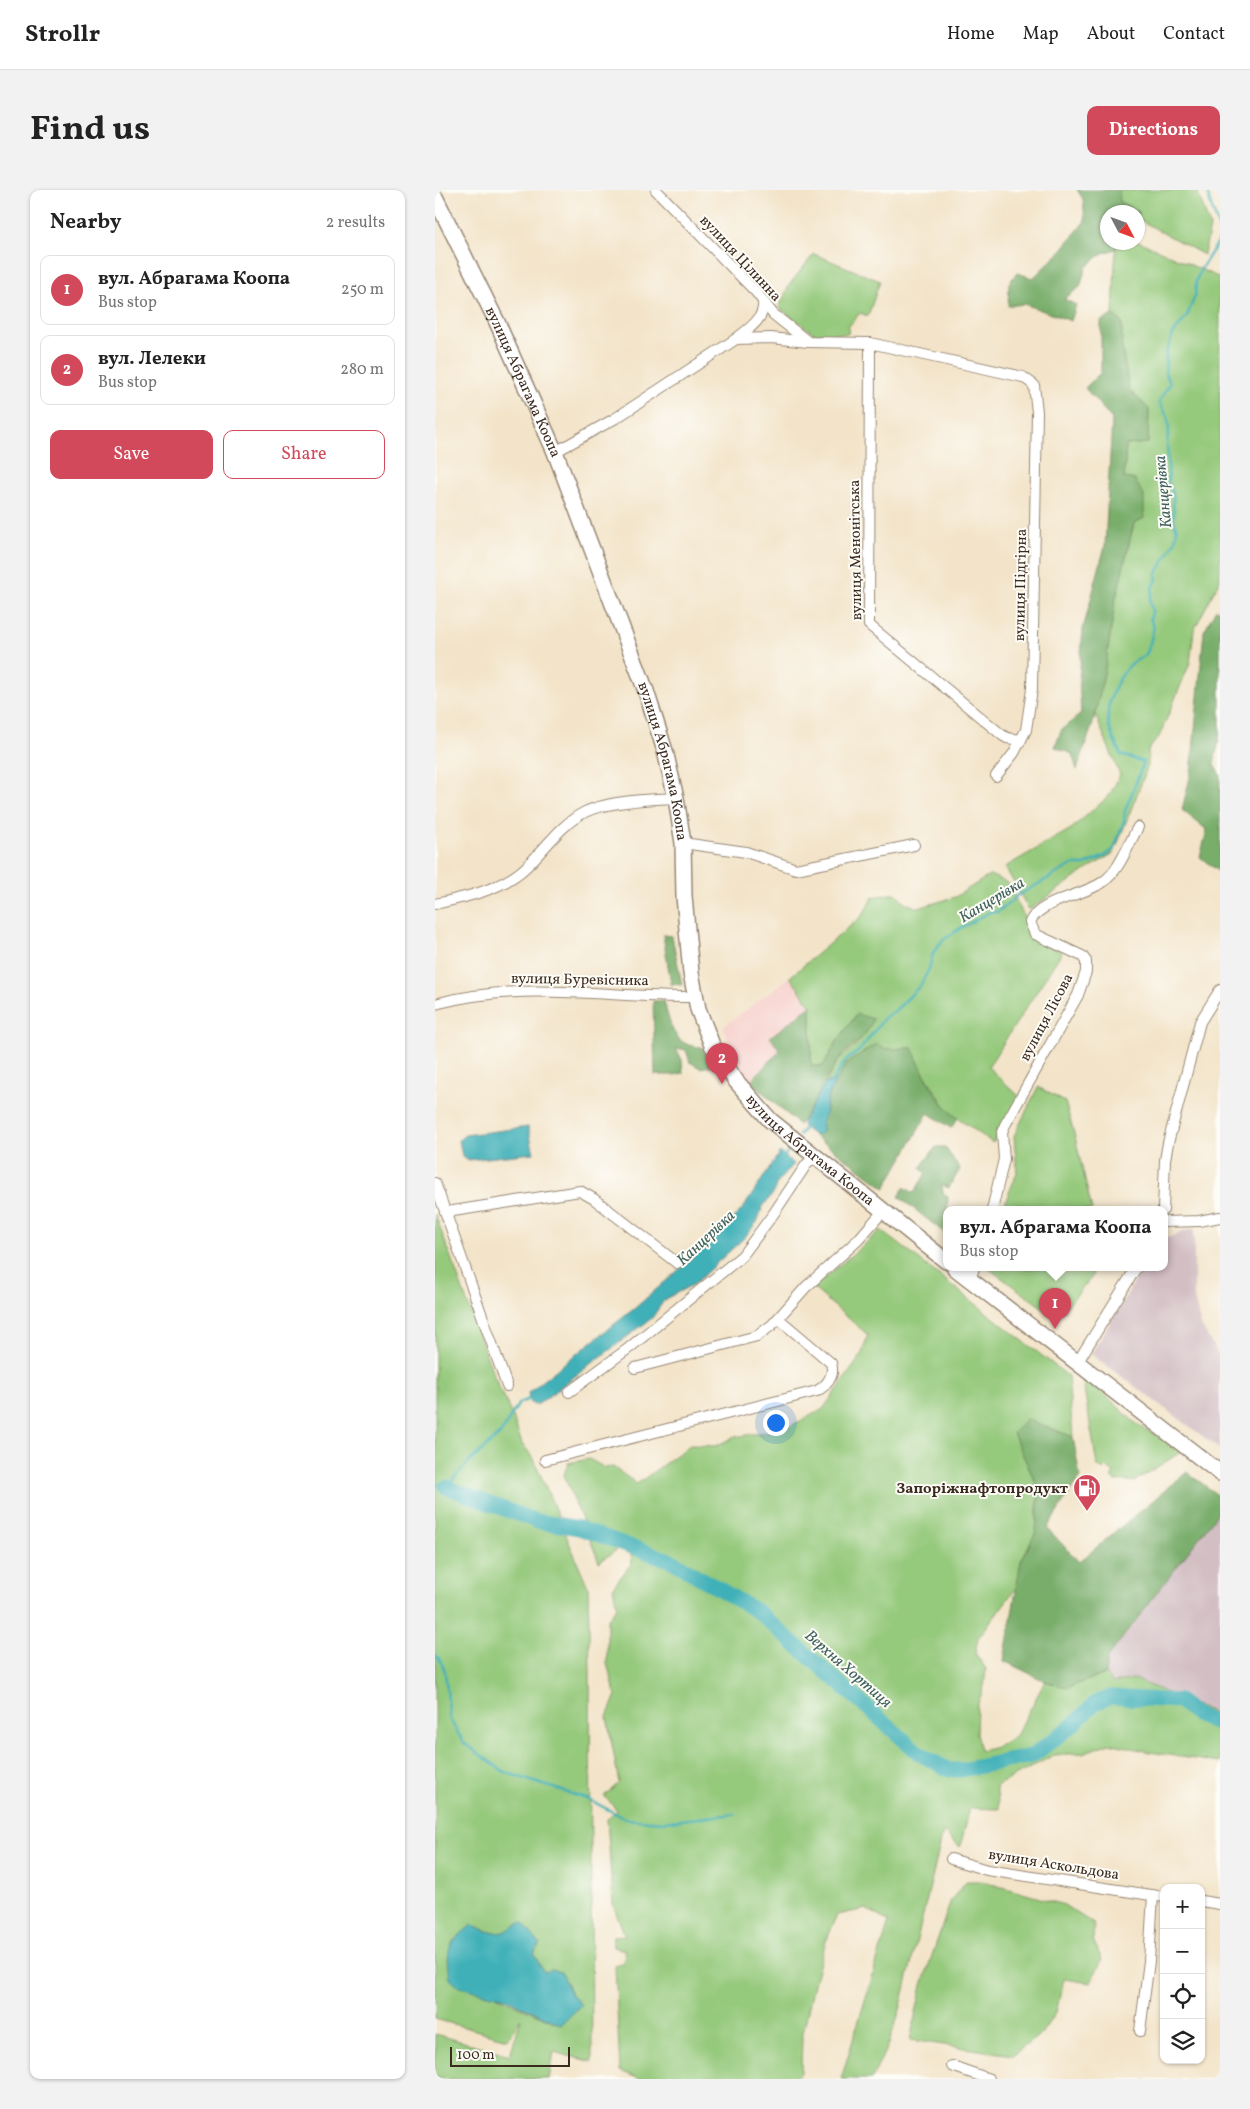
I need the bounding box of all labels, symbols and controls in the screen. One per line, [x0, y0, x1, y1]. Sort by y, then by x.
text: Strollr [25, 18, 100, 52]
text: Home [947, 22, 995, 47]
text: Map [1023, 22, 1059, 47]
text: About [1087, 22, 1135, 47]
text: Contact [1163, 22, 1225, 47]
text: Find us [30, 106, 150, 154]
button: Directions [1087, 106, 1220, 155]
north arrow [1100, 205, 1145, 250]
text: Nearby [50, 208, 121, 237]
street label: вулиця Цілинна [694, 211, 786, 307]
text: 2 results [326, 212, 385, 234]
text: вул. Абрагама Коопа [98, 266, 290, 292]
text: 1 [64, 279, 70, 301]
text: 250 m [341, 279, 384, 301]
text: Bus stop [98, 292, 157, 314]
street label: вулиця Абрагама Коопа [479, 303, 565, 461]
text: вул. Лелеки [98, 346, 206, 372]
text: 2 [63, 359, 71, 381]
text: 280 m [340, 359, 384, 381]
text: Bus stop [98, 372, 157, 394]
button: Save [50, 430, 213, 479]
button: Share [223, 430, 385, 479]
water label: Канцерівка [1150, 454, 1178, 529]
street label: вулиця Менонітська [845, 479, 868, 620]
street label: вулиця Підгірна [1010, 529, 1033, 641]
street label: вулиця Абрагама Коопа [631, 679, 691, 842]
water label: Канцерівка [955, 872, 1029, 929]
street label: вулиця Буревісника [511, 969, 649, 992]
street label: вулиця Лісова [1015, 970, 1079, 1065]
pin: 2 [706, 1043, 738, 1084]
street label: вулиця Абрагама Коопа [740, 1090, 878, 1212]
water label: Канцерівка [672, 1205, 741, 1271]
popup [943, 1206, 1168, 1271]
text: вул. Абрагама Коопа [959, 1215, 1152, 1241]
text: Bus stop [959, 1241, 1018, 1263]
pin: 1 [1039, 1288, 1071, 1329]
your location [763, 1410, 789, 1436]
fuel station icon: Запоріжнафтопродукт [1072, 1473, 1102, 1512]
place label: Запоріжнафтопродукт [897, 1479, 1069, 1500]
water label: Верхня Хортиця [799, 1625, 896, 1714]
street label: вулиця Аскольдова [987, 1845, 1121, 1886]
map controls [1160, 1884, 1205, 2064]
button: + [1160, 1884, 1205, 1929]
button: − [1160, 1929, 1205, 1974]
button: locate [1160, 1974, 1205, 2019]
button: layers [1160, 2019, 1205, 2064]
scale bar [450, 2044, 570, 2067]
text: 100 m [457, 2046, 495, 2065]

